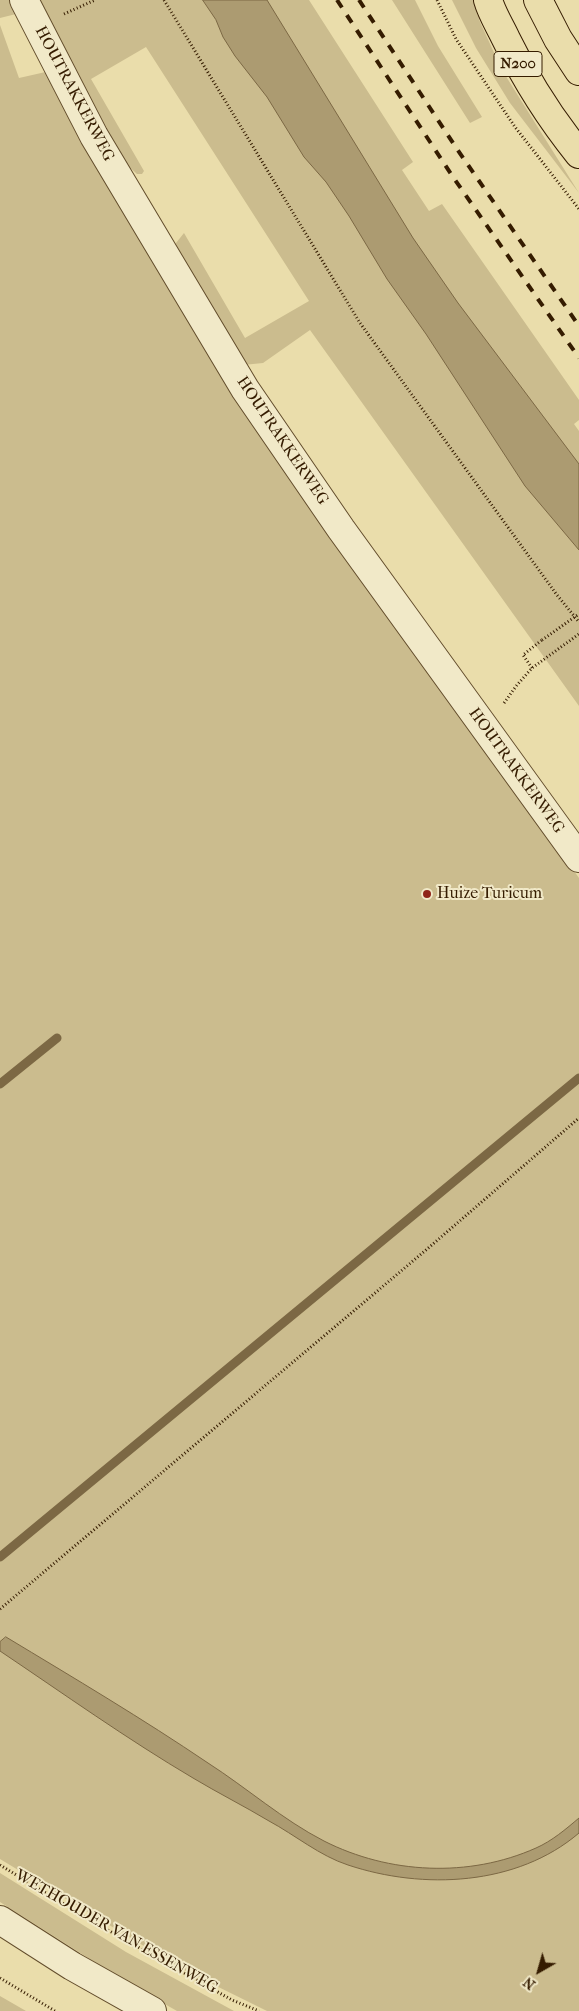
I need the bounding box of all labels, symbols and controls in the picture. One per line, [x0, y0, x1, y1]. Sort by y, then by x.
street label: HOUTRAKKERWEG [30, 23, 118, 165]
road number: N200 [494, 52, 542, 76]
street label: HOUTRAKKERWEG [232, 373, 332, 509]
street label: HOUTRAKKERWEG [464, 704, 568, 838]
place label: Huize Turicum [437, 884, 542, 904]
marker: Huize Turicum [421, 888, 433, 900]
street label: WETHOUDER VAN ESSENWEG [11, 1866, 221, 1998]
north arrow [514, 1946, 564, 1996]
text: N [520, 1973, 539, 1993]

